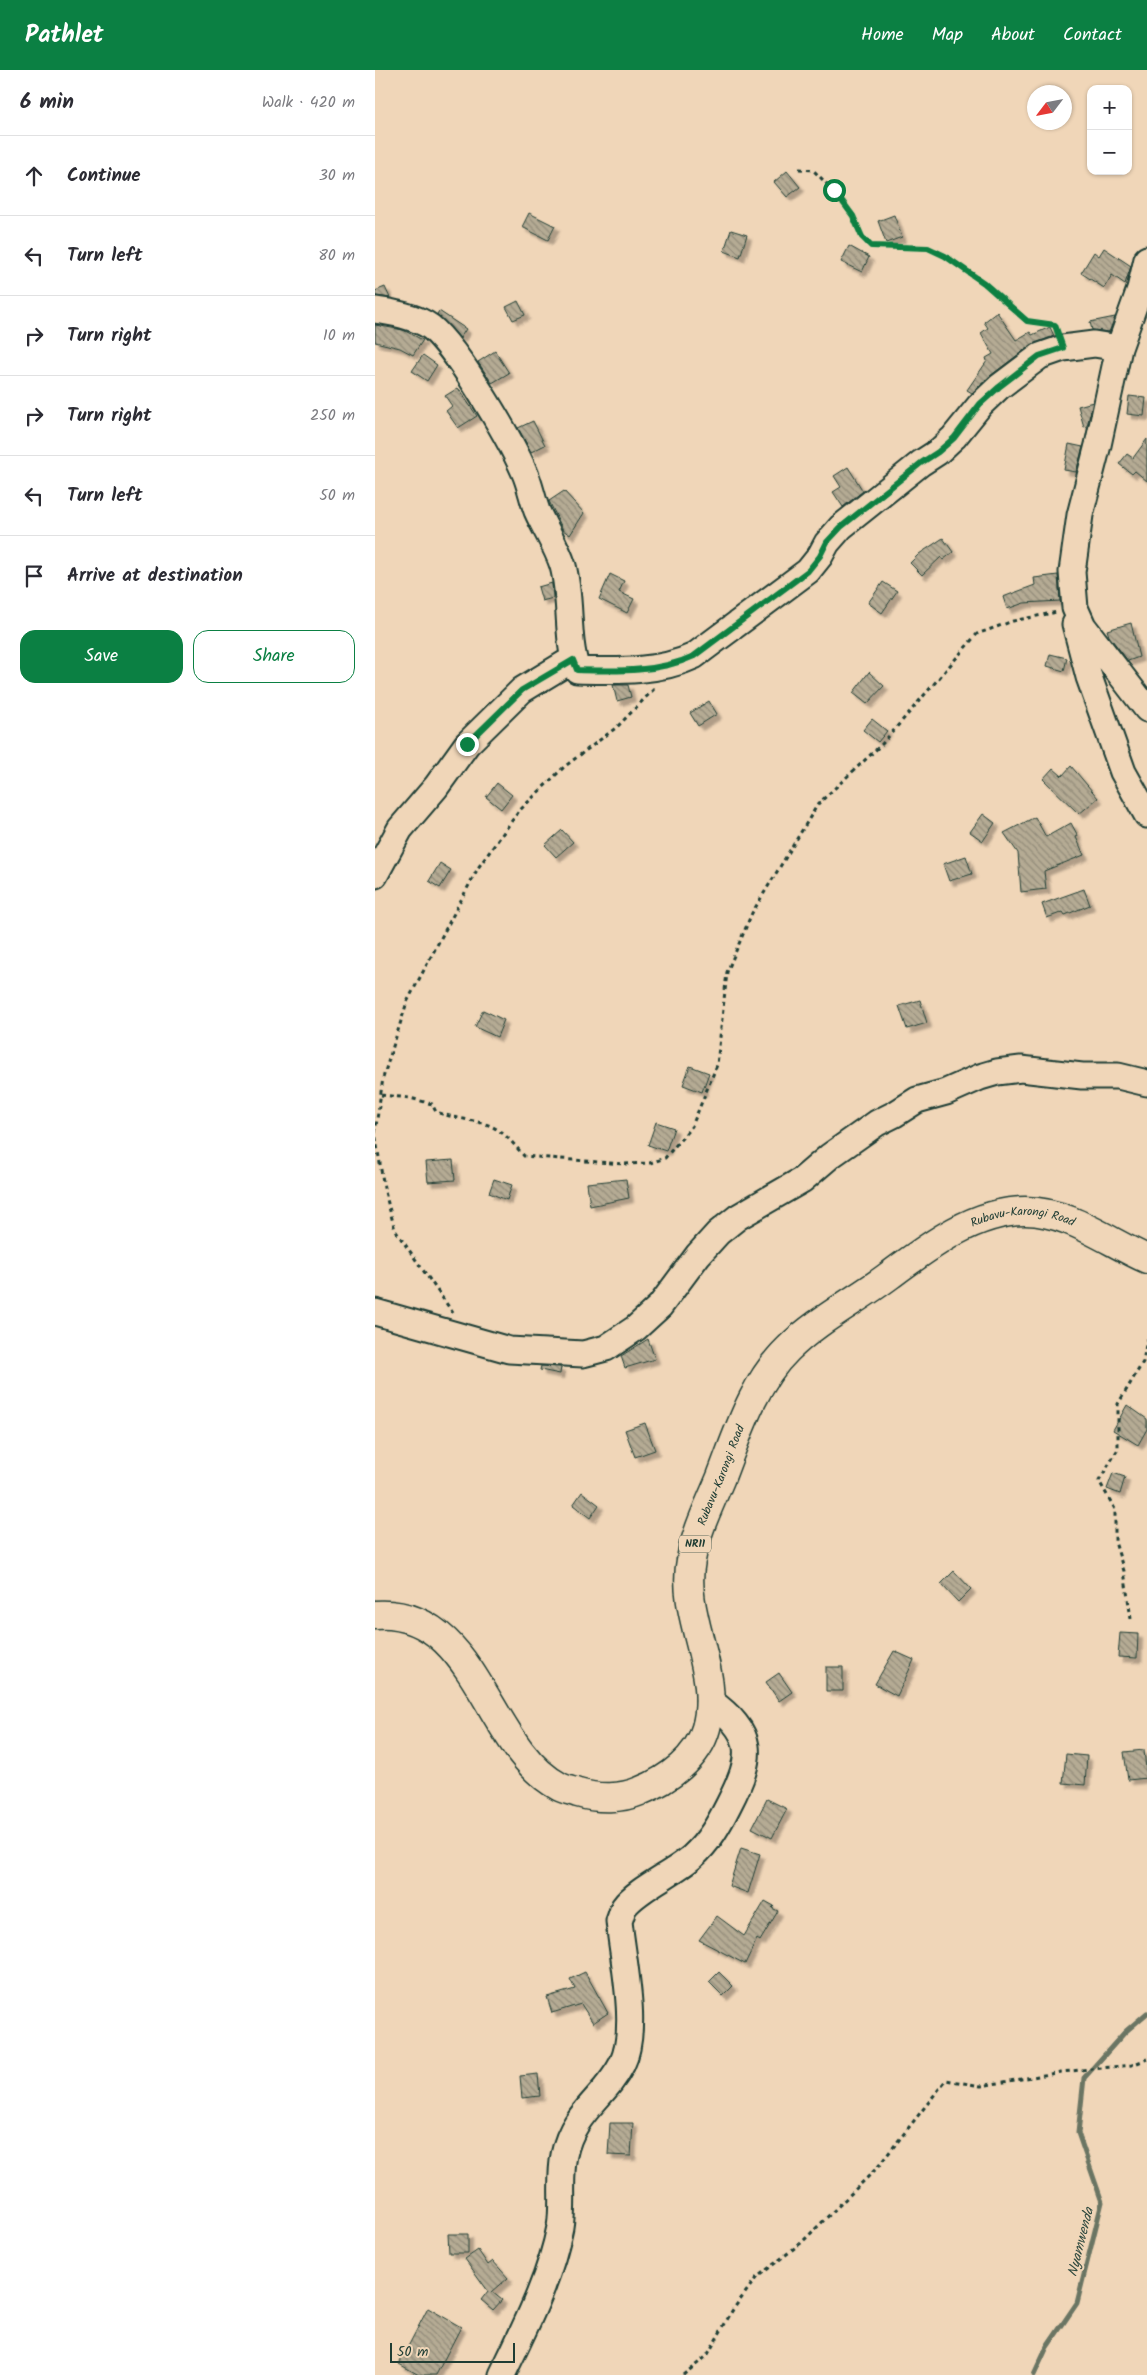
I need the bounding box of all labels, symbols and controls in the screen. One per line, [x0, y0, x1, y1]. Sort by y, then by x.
text: Pathlet [25, 16, 104, 55]
text: Home [861, 21, 904, 50]
text: Map [932, 21, 963, 50]
text: About [991, 21, 1035, 50]
text: Contact [1063, 21, 1122, 50]
north arrow [1027, 85, 1072, 130]
map controls [1087, 85, 1132, 175]
button: + [1087, 85, 1132, 130]
text: 6 min [20, 86, 74, 119]
text: Walk · 420 m [262, 90, 355, 115]
button: − [1087, 130, 1132, 175]
text: Continue [67, 161, 140, 191]
icon: ahead [20, 162, 48, 190]
text: 30 m [319, 163, 355, 188]
route start [823, 179, 846, 202]
text: Turn left [67, 241, 142, 271]
icon: left [20, 242, 48, 270]
text: 80 m [318, 243, 355, 268]
text: Turn right [67, 321, 152, 351]
icon: right [20, 322, 48, 350]
text: 10 m [323, 323, 355, 348]
text: Turn right [67, 401, 152, 431]
icon: right [20, 402, 48, 430]
text: 250 m [310, 403, 355, 428]
text: Turn left [67, 481, 142, 511]
icon: left [20, 482, 48, 510]
text: 50 m [319, 483, 355, 508]
text: Arrive at destination [67, 561, 243, 591]
icon: arrive [20, 562, 48, 590]
button: Save [20, 630, 183, 683]
button: Share [193, 630, 355, 683]
route end [456, 733, 479, 756]
text: Rubavu-Karongi Road [967, 1201, 1079, 1232]
street label: Rubavu-Karongi Road [970, 1219, 1078, 1233]
street label: Rubavu-Karongi Road [692, 1421, 750, 1528]
road number: NR11 [679, 1536, 711, 1552]
water label: Nyamwenda [1062, 2204, 1101, 2279]
scale bar [390, 2340, 515, 2363]
text: 50 m [397, 2341, 428, 2363]

